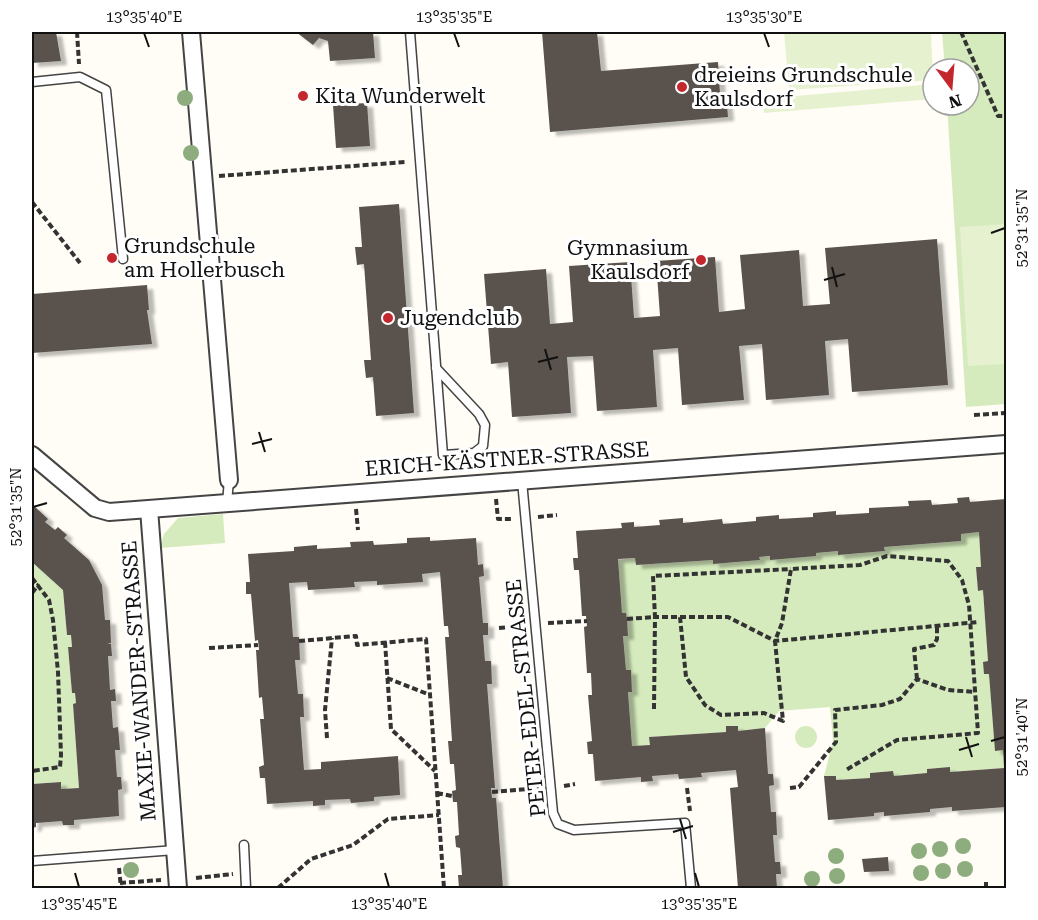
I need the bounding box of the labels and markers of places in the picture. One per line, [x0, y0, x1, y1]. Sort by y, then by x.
place label: dreieins Grundschule Kaulsdorf [694, 63, 912, 111]
marker: dreieins Grundschule Kaulsdorf [675, 80, 689, 94]
place label: Kita Wunderwelt [315, 84, 486, 108]
marker: Kita Wunderwelt [296, 89, 310, 103]
place label: Grundschule am Hollerbusch [124, 234, 285, 282]
place label: Gymnasium Kaulsdorf [567, 236, 690, 284]
marker: Grundschule am Hollerbusch [105, 251, 119, 265]
marker: Gymnasium Kaulsdorf [694, 253, 708, 267]
place label: Jugendclub [400, 306, 519, 330]
marker: Jugendclub [381, 311, 395, 325]

